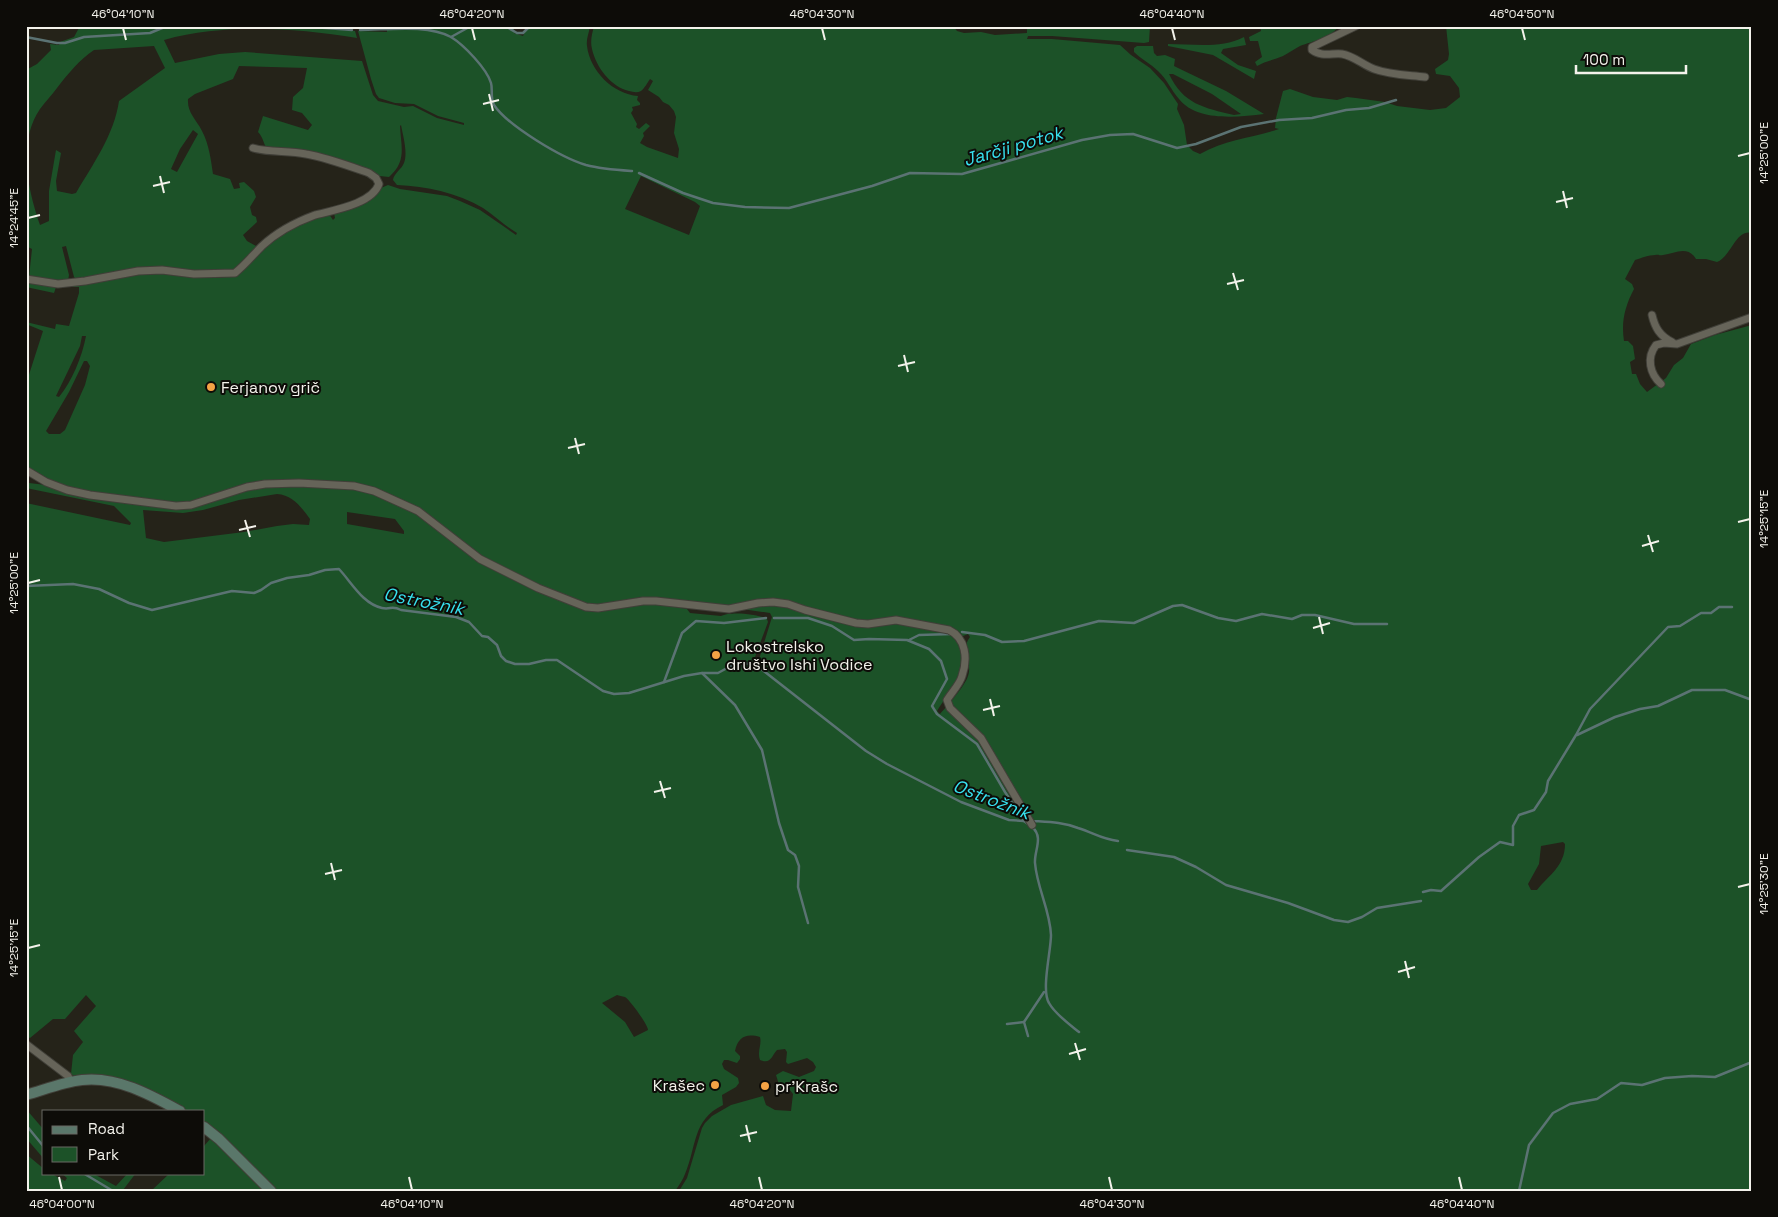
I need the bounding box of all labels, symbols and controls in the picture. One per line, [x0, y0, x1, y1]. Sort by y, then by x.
text: 46°04'10"N [92, 6, 154, 22]
text: 46°04'20"N [439, 6, 505, 22]
text: 46°04'30"N [789, 6, 855, 22]
text: 46°04'40"N [1140, 6, 1204, 22]
text: 46°04'50"N [1489, 6, 1555, 22]
scale bar [1576, 42, 1686, 74]
text: 100 m [1583, 50, 1625, 69]
water label: Jarčji potok [961, 120, 1068, 171]
text: 14°25'00"E [1756, 122, 1772, 184]
text: 14°24'45"E [6, 188, 22, 248]
place label: Ferjanov grič [221, 377, 320, 398]
marker: Ferjanov grič [205, 381, 217, 393]
text: 14°25'15"E [1756, 489, 1772, 548]
text: 14°25'00"E [6, 552, 22, 614]
water label: Ostrožnik [382, 582, 468, 620]
place label: Lokostrelsko društvo Ishi Vodice [726, 636, 872, 675]
marker: Lokostrelsko društvo Ishi Vodice [710, 649, 722, 661]
water label: Ostrožnik [950, 774, 1036, 825]
text: 14°25'30"E [1756, 853, 1772, 915]
text: 14°25'15"E [6, 918, 22, 977]
place label: Krašec [653, 1075, 705, 1096]
place label: pr'Krašc [775, 1076, 838, 1097]
marker: Krašec [709, 1079, 721, 1091]
marker: pr'Krašc [759, 1080, 771, 1092]
legend [42, 1110, 205, 1174]
text: Road [88, 1119, 125, 1138]
text: Park [88, 1145, 119, 1164]
text: 46°04'00"N [29, 1196, 95, 1212]
text: 46°04'10"N [381, 1196, 443, 1212]
text: 46°04'20"N [729, 1196, 795, 1212]
text: 46°04'30"N [1079, 1196, 1145, 1212]
text: 46°04'40"N [1430, 1196, 1494, 1212]

